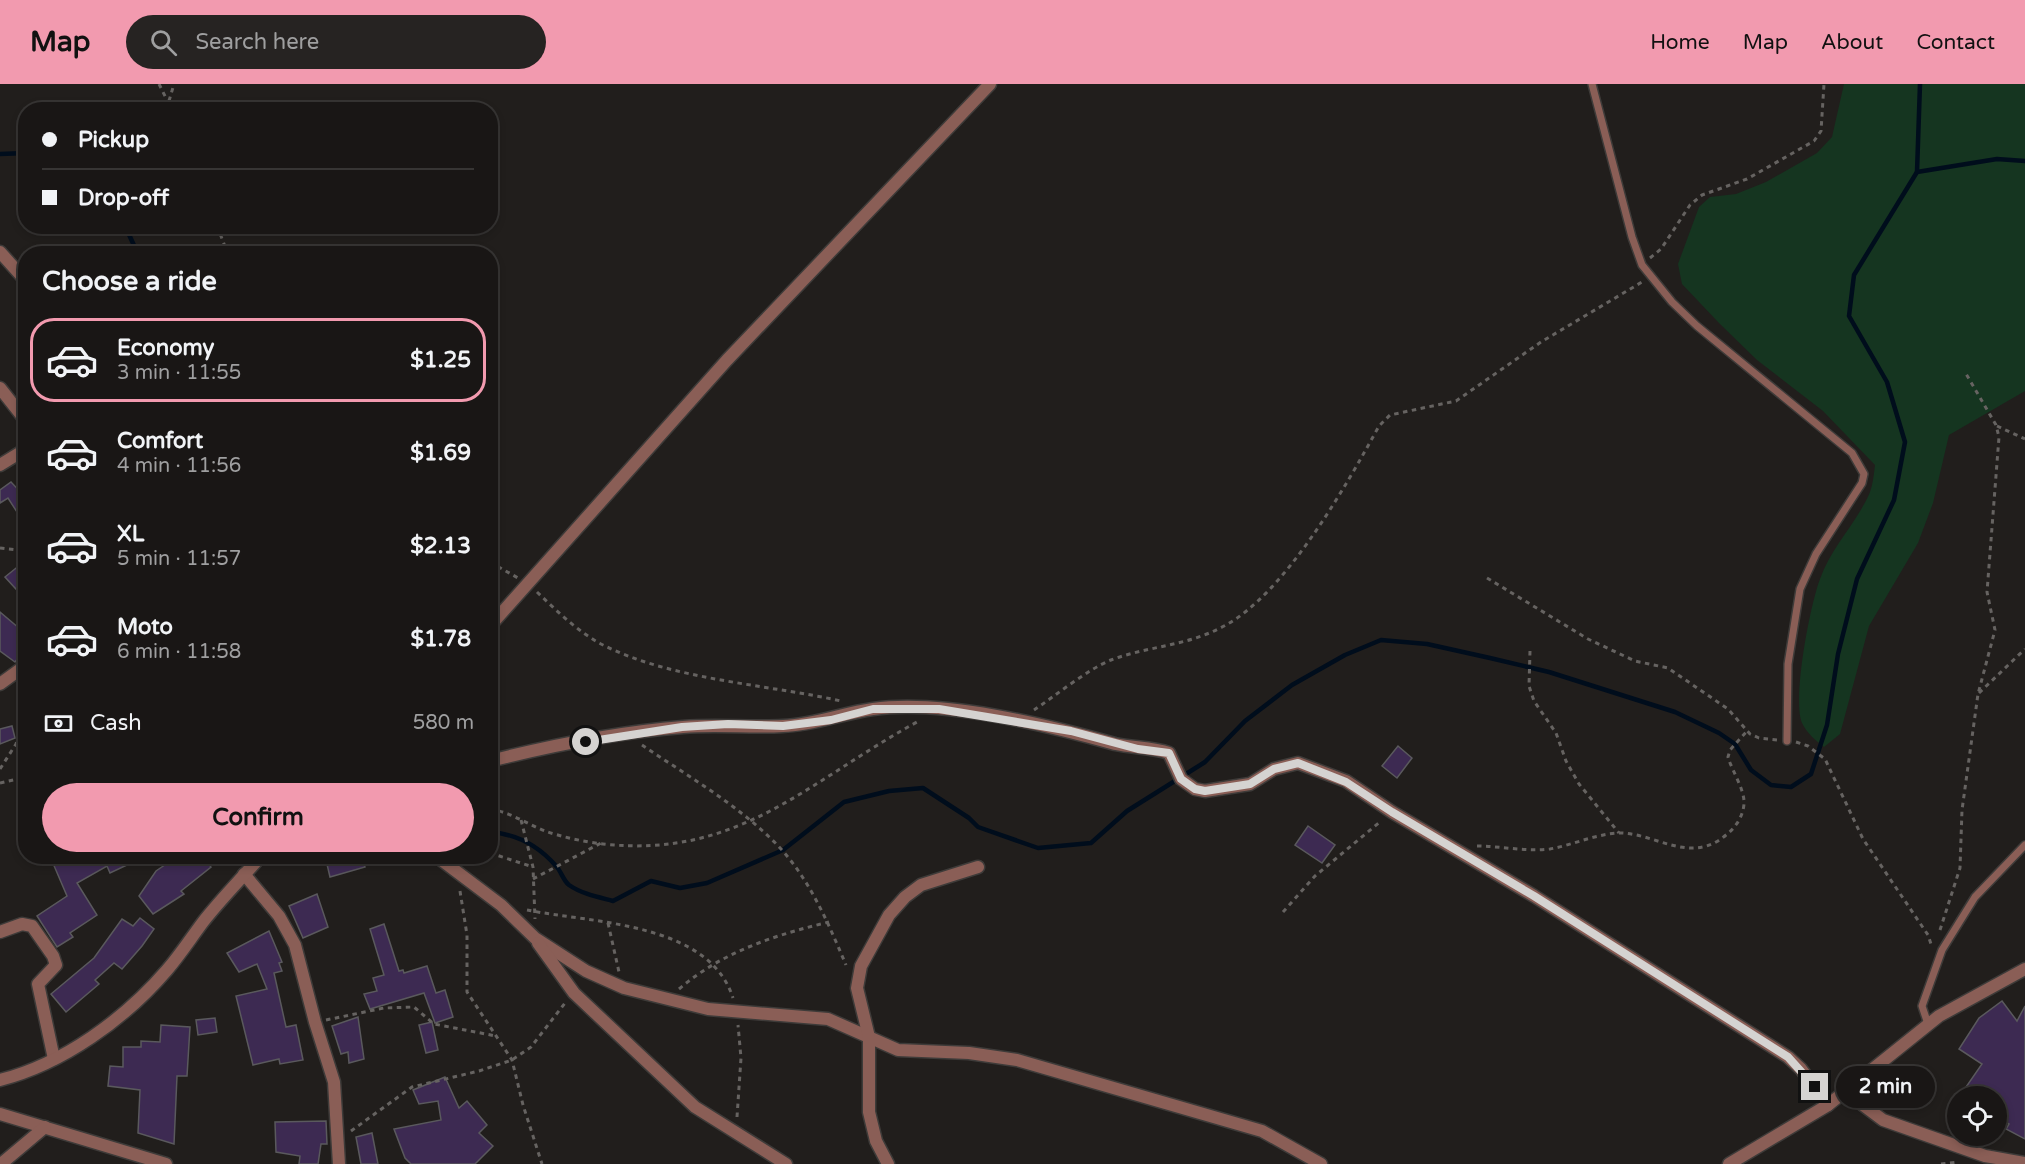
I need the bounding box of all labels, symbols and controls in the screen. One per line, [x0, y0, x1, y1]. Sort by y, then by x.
search box [126, 15, 546, 69]
text: Map [30, 25, 90, 59]
icon: search [147, 26, 180, 59]
text: Search here [195, 29, 319, 55]
text: Home [1650, 30, 1710, 55]
text: Map [1743, 30, 1788, 55]
text: About [1821, 30, 1883, 55]
text: Contact [1916, 30, 1995, 55]
text: Pickup [78, 127, 149, 153]
text: Drop-off [78, 185, 169, 211]
text: Choose a ride [42, 265, 217, 298]
icon: car [45, 333, 99, 387]
text: Economy [117, 335, 214, 361]
text: $1.25 [410, 347, 471, 373]
text: 3 min · 11:55 [117, 361, 241, 385]
icon: car [45, 426, 99, 480]
text: Comfort [117, 428, 203, 454]
text: $1.69 [410, 440, 471, 466]
text: 4 min · 11:56 [117, 454, 241, 478]
icon: car [45, 519, 99, 573]
text: XL [117, 521, 144, 547]
text: $2.13 [410, 533, 471, 559]
text: 5 min · 11:57 [117, 547, 241, 571]
icon: car [45, 612, 99, 666]
text: Moto [117, 614, 173, 640]
text: $1.78 [410, 626, 471, 652]
text: 6 min · 11:58 [117, 640, 241, 664]
icon: cash [42, 707, 75, 740]
text: Cash [90, 710, 142, 736]
text: 580 m [413, 711, 474, 735]
route start [572, 728, 599, 755]
button: Confirm [42, 783, 474, 852]
callout: 2 min [1836, 1066, 1935, 1108]
route end [1801, 1073, 1828, 1100]
text: 2 min [1859, 1075, 1912, 1099]
map controls [1947, 1086, 2007, 1146]
button: locate [1947, 1086, 2007, 1146]

